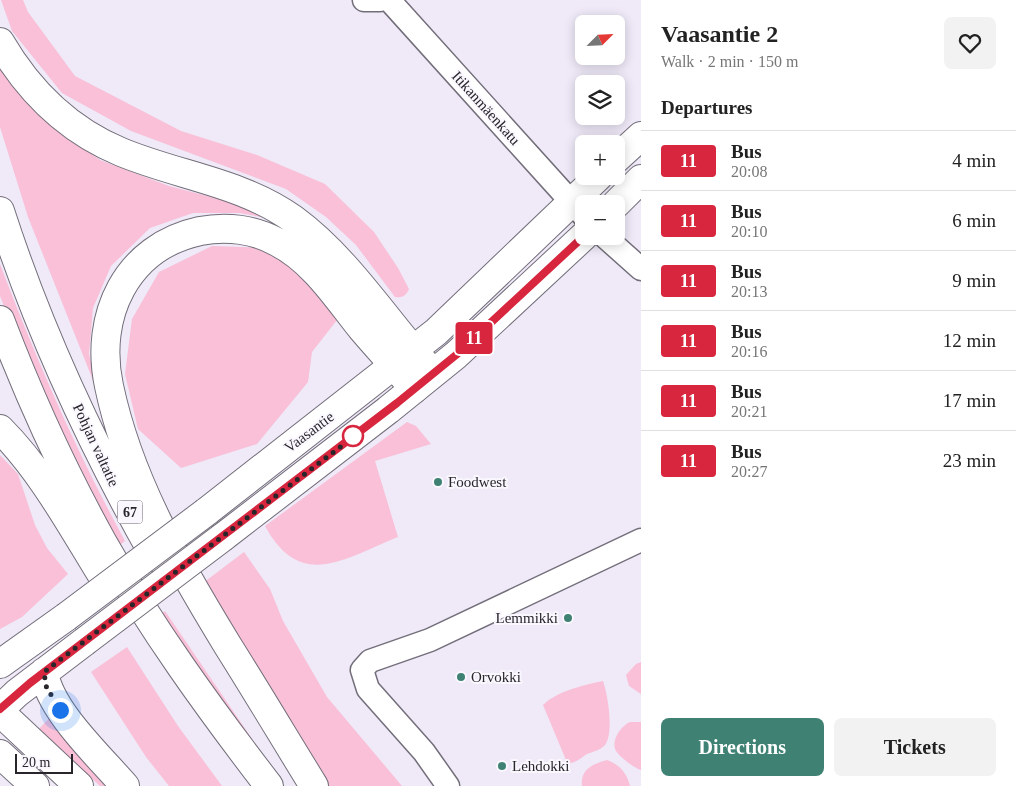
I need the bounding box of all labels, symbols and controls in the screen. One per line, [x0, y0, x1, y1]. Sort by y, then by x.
north arrow [575, 15, 625, 65]
map controls [575, 15, 625, 245]
button: heart [944, 17, 996, 69]
text: Vaasantie 2 [661, 21, 778, 47]
text: Walk · 2 min · 150 m [661, 53, 798, 70]
street label: Itikanmäenkatu [449, 68, 523, 148]
button: layers [575, 75, 625, 125]
text: Departures [661, 97, 752, 118]
button: + [575, 135, 625, 185]
text: Bus [731, 141, 762, 162]
text: 4 min [952, 150, 996, 171]
text: 11 [680, 151, 697, 171]
text: 20:08 [731, 163, 767, 180]
button: − [575, 195, 625, 245]
text: Bus [731, 201, 762, 222]
text: 6 min [952, 210, 996, 231]
text: 11 [680, 211, 697, 231]
text: 20:10 [731, 223, 767, 240]
text: Bus [731, 261, 762, 282]
text: 9 min [952, 270, 996, 291]
text: 11 [680, 271, 697, 291]
text: 20:13 [731, 283, 767, 300]
text: Bus [731, 321, 762, 342]
line badge: 11 [452, 322, 496, 354]
text: 11 [465, 328, 483, 348]
text: 12 min [943, 330, 996, 351]
text: 11 [680, 331, 697, 351]
text: 20:16 [731, 343, 767, 360]
text: Bus [731, 381, 762, 402]
text: 17 min [943, 390, 996, 411]
text: 11 [680, 391, 697, 411]
street label: Pohjan valtatie [70, 401, 122, 489]
text: 20:21 [731, 403, 767, 420]
street label: Vaasantie [281, 408, 337, 456]
unlabelled marker [342, 425, 364, 447]
text: Bus [731, 441, 762, 462]
text: 23 min [943, 450, 996, 471]
text: 11 [680, 451, 697, 471]
text: 20:27 [731, 463, 767, 480]
place label: Foodwest [448, 474, 507, 490]
marker: Foodwest [432, 476, 444, 488]
road number: 67 [118, 501, 142, 524]
place label: Lemmikki [496, 610, 558, 626]
marker: Lemmikki [562, 612, 574, 624]
place label: Orvokki [471, 669, 521, 685]
marker: Orvokki [455, 671, 467, 683]
your location [48, 698, 73, 723]
button: Directions [661, 718, 824, 776]
button: Tickets [834, 718, 996, 776]
scale bar [15, 751, 72, 774]
text: 20 m [22, 755, 50, 770]
place label: Lehdokki [512, 758, 570, 774]
marker: Lehdokki [496, 760, 508, 772]

